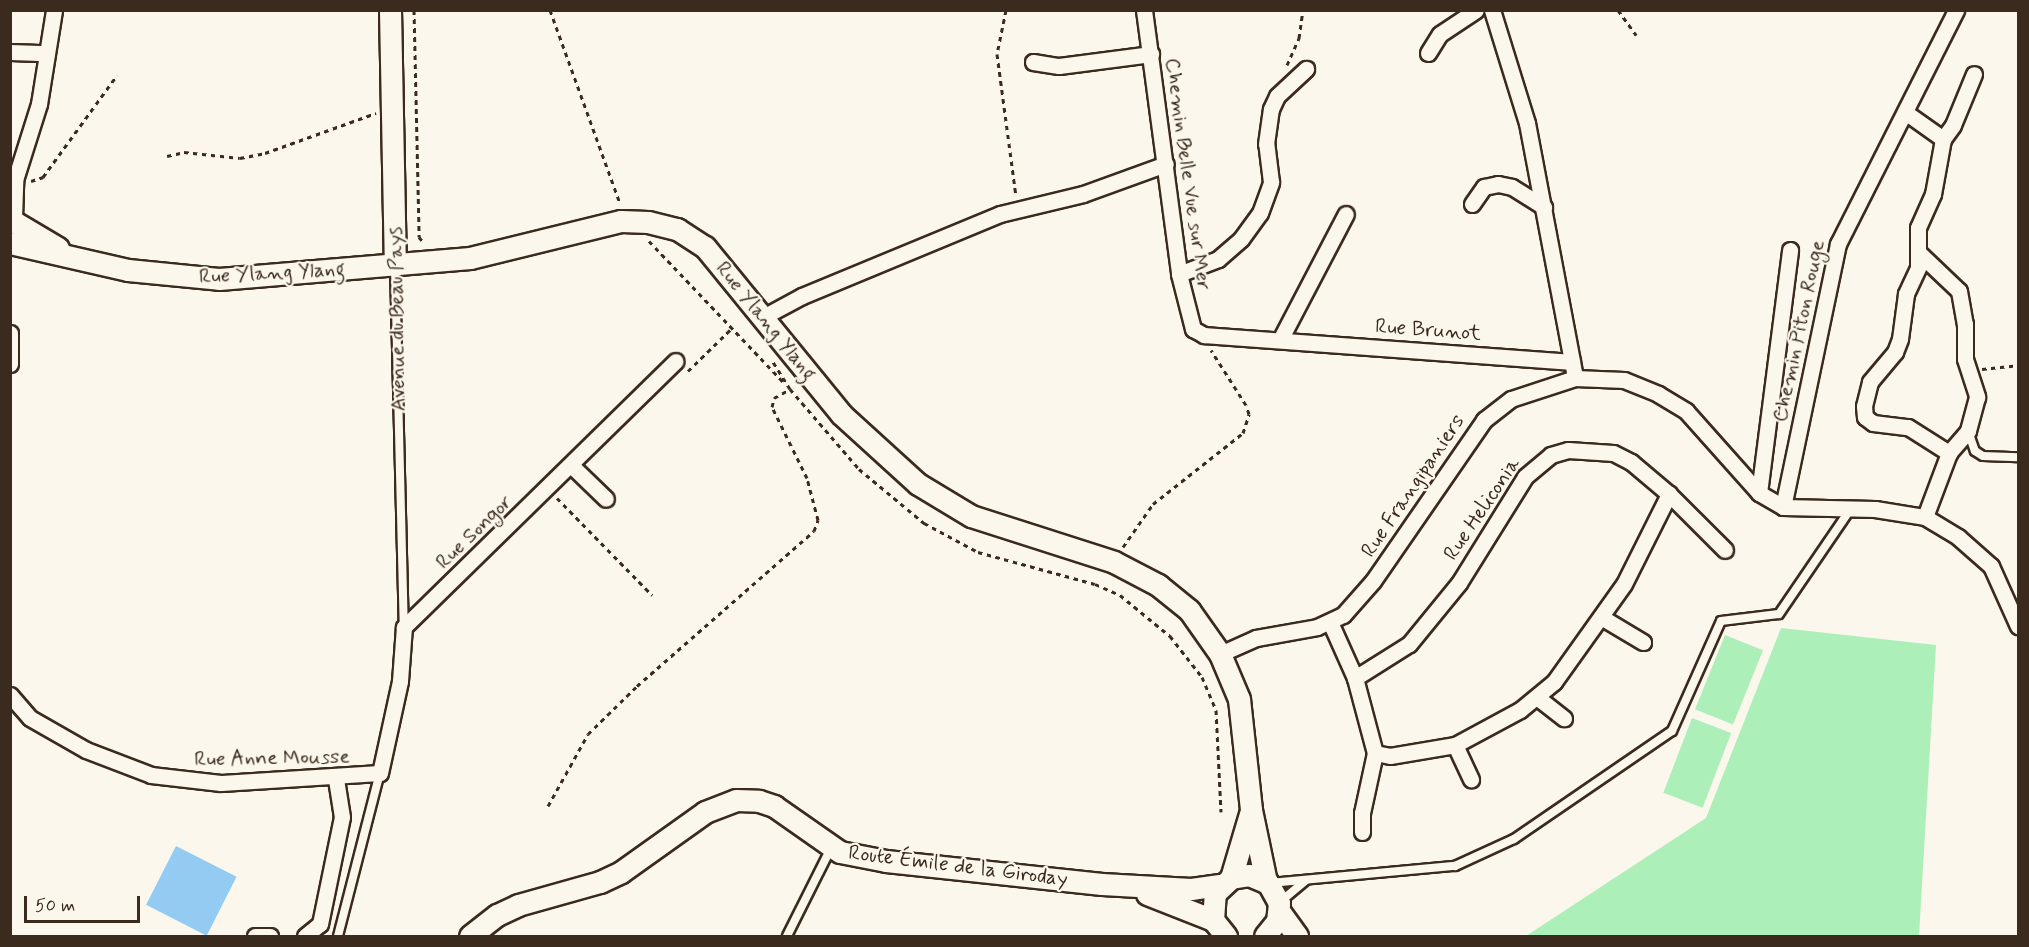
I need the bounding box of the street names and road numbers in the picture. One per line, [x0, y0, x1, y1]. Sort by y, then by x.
street label: Chemin Belle Vue sur Mer [1159, 55, 1217, 293]
street label: Avenue du Beau Pays [383, 224, 411, 414]
street label: Chemin Piton Rouge [1768, 239, 1830, 423]
street label: Rue Ylang Ylang [708, 254, 824, 388]
street label: Rue Ylang Ylang [195, 256, 349, 290]
street label: Rue Brunot [1375, 314, 1481, 346]
street label: Rue Frangipaniers [1356, 409, 1470, 563]
street label: Rue Heliconia [1438, 453, 1526, 565]
street label: Rue Songor [430, 489, 518, 575]
street label: Rue Anne Mousse [196, 744, 348, 772]
street label: Route Émile de la Giroday [847, 840, 1069, 892]

